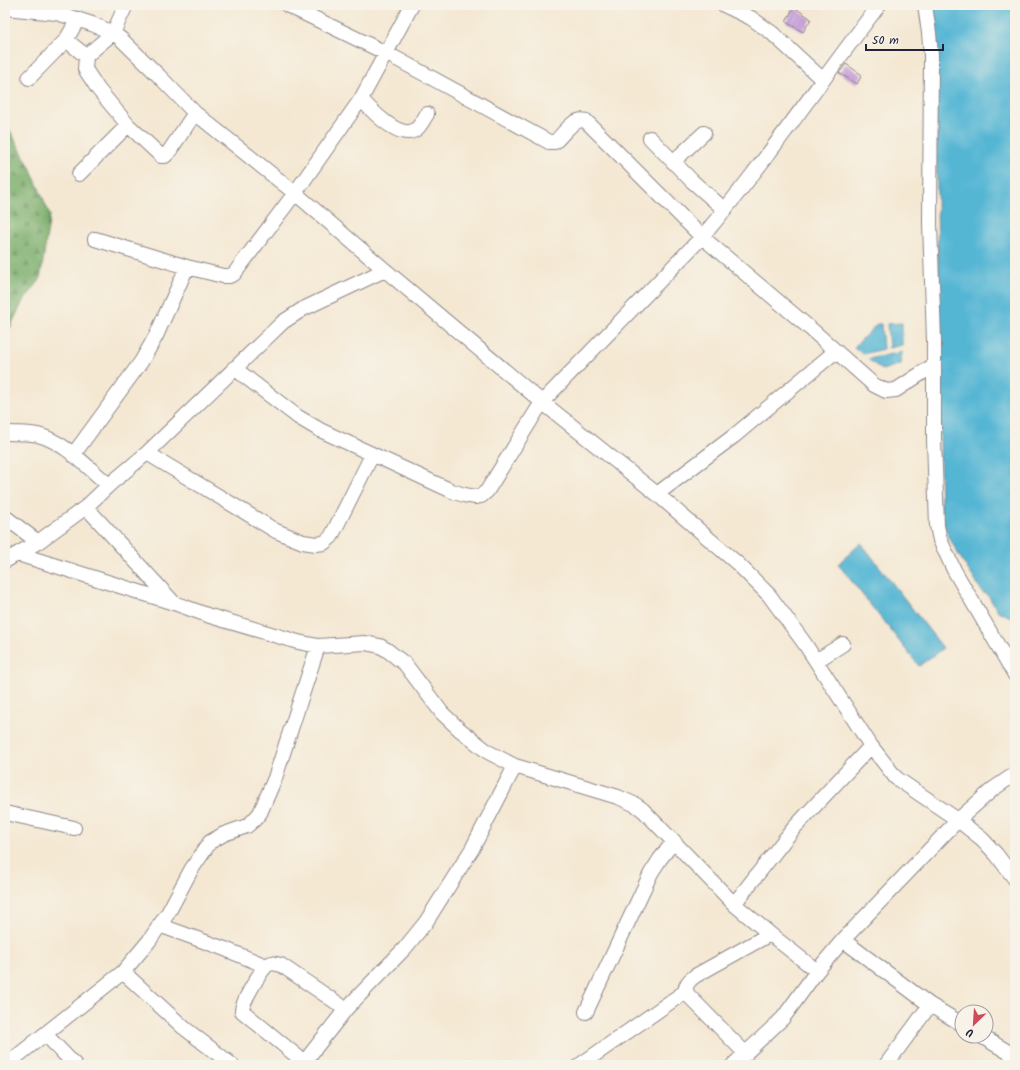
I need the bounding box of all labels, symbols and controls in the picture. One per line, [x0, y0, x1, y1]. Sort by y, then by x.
scale bar [866, 26, 943, 52]
text: 50 m [872, 31, 899, 50]
north arrow [954, 1004, 994, 1044]
text: U [963, 1022, 977, 1042]

